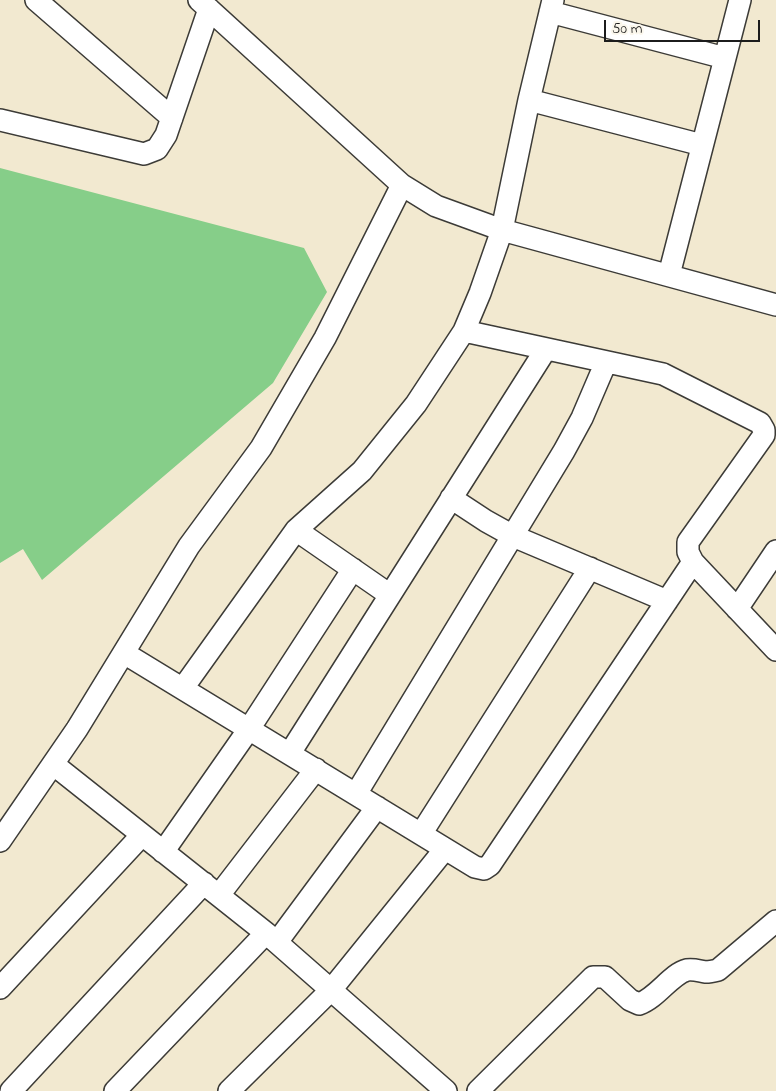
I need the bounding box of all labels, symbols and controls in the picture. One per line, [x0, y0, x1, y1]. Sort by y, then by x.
scale bar [606, 10, 762, 42]
text: 50 m [612, 18, 642, 40]

